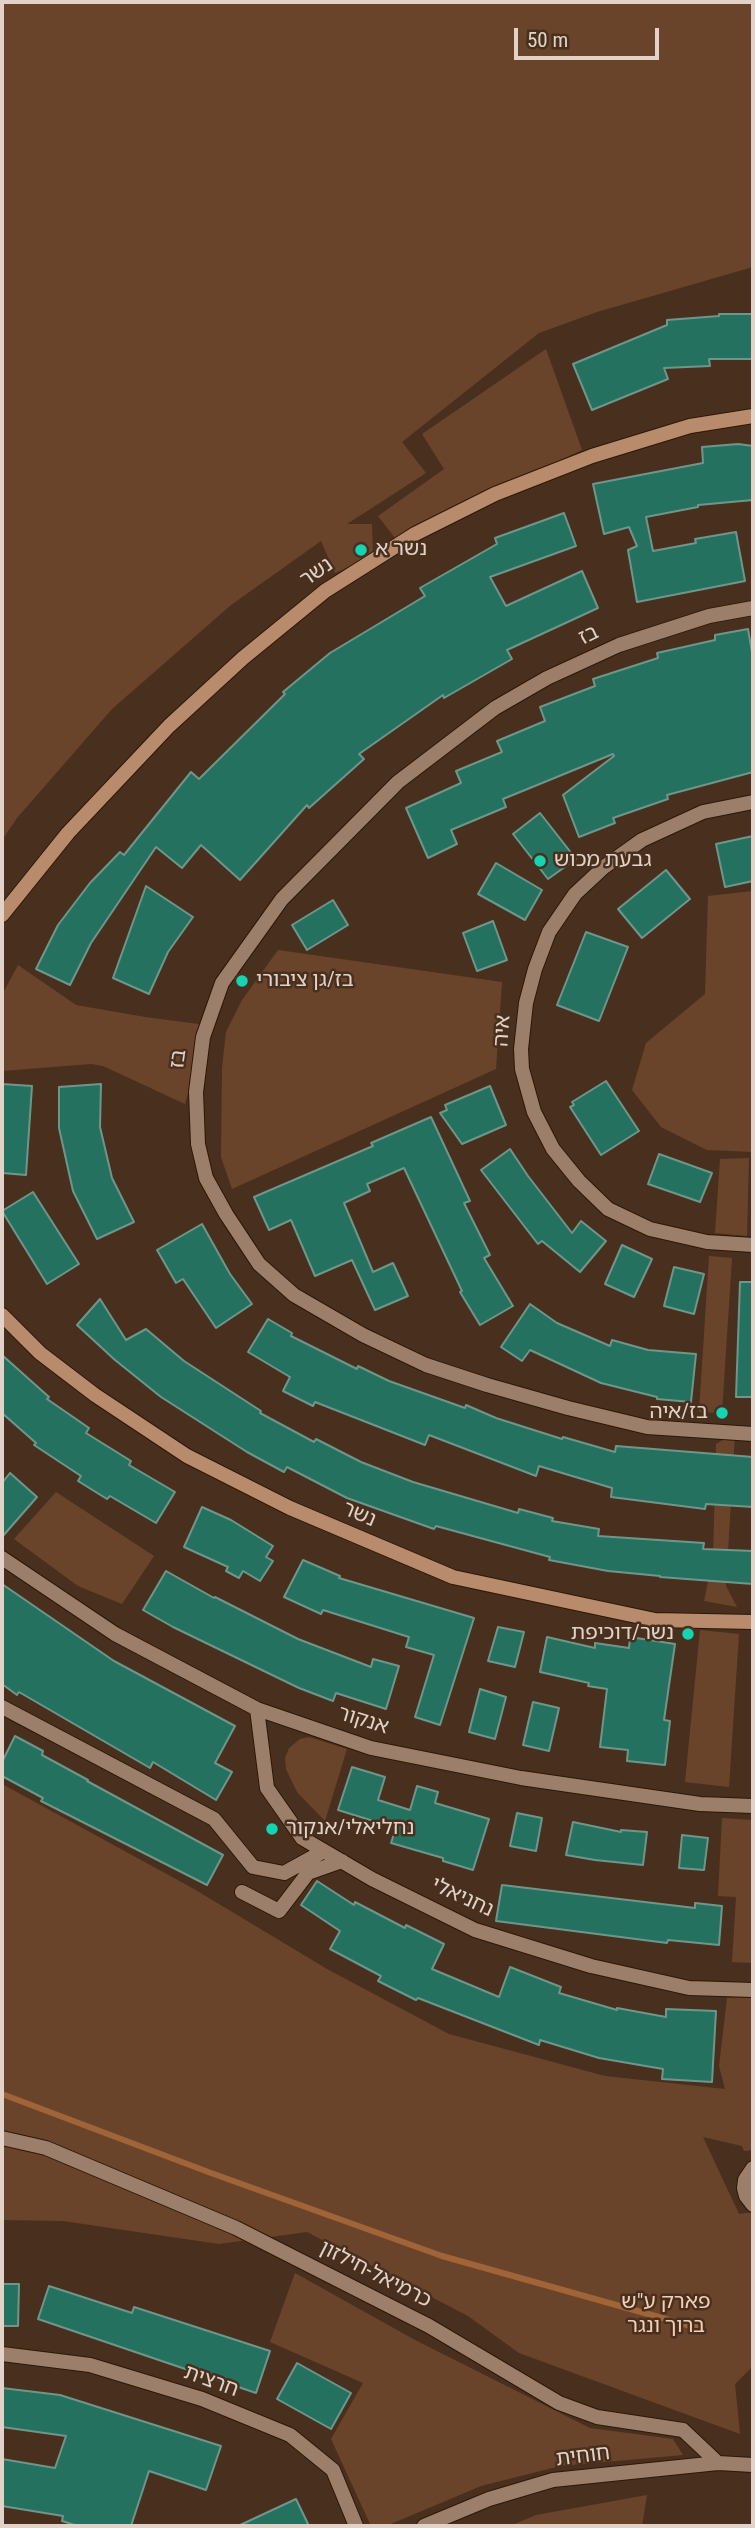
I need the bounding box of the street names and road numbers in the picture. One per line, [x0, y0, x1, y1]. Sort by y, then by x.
street label: נשר [296, 553, 338, 593]
street label: בז [575, 621, 603, 651]
street label: איה [489, 1014, 517, 1048]
street label: בז [165, 1048, 193, 1070]
street label: נשר [338, 1497, 380, 1533]
street label: אנקור [335, 1701, 391, 1741]
street label: נחניאלי [427, 1873, 497, 1923]
street label: כרמיאל-חילזון [315, 2236, 435, 2314]
street label: חרצית [180, 2361, 242, 2403]
street label: חוחית [555, 2441, 611, 2473]

